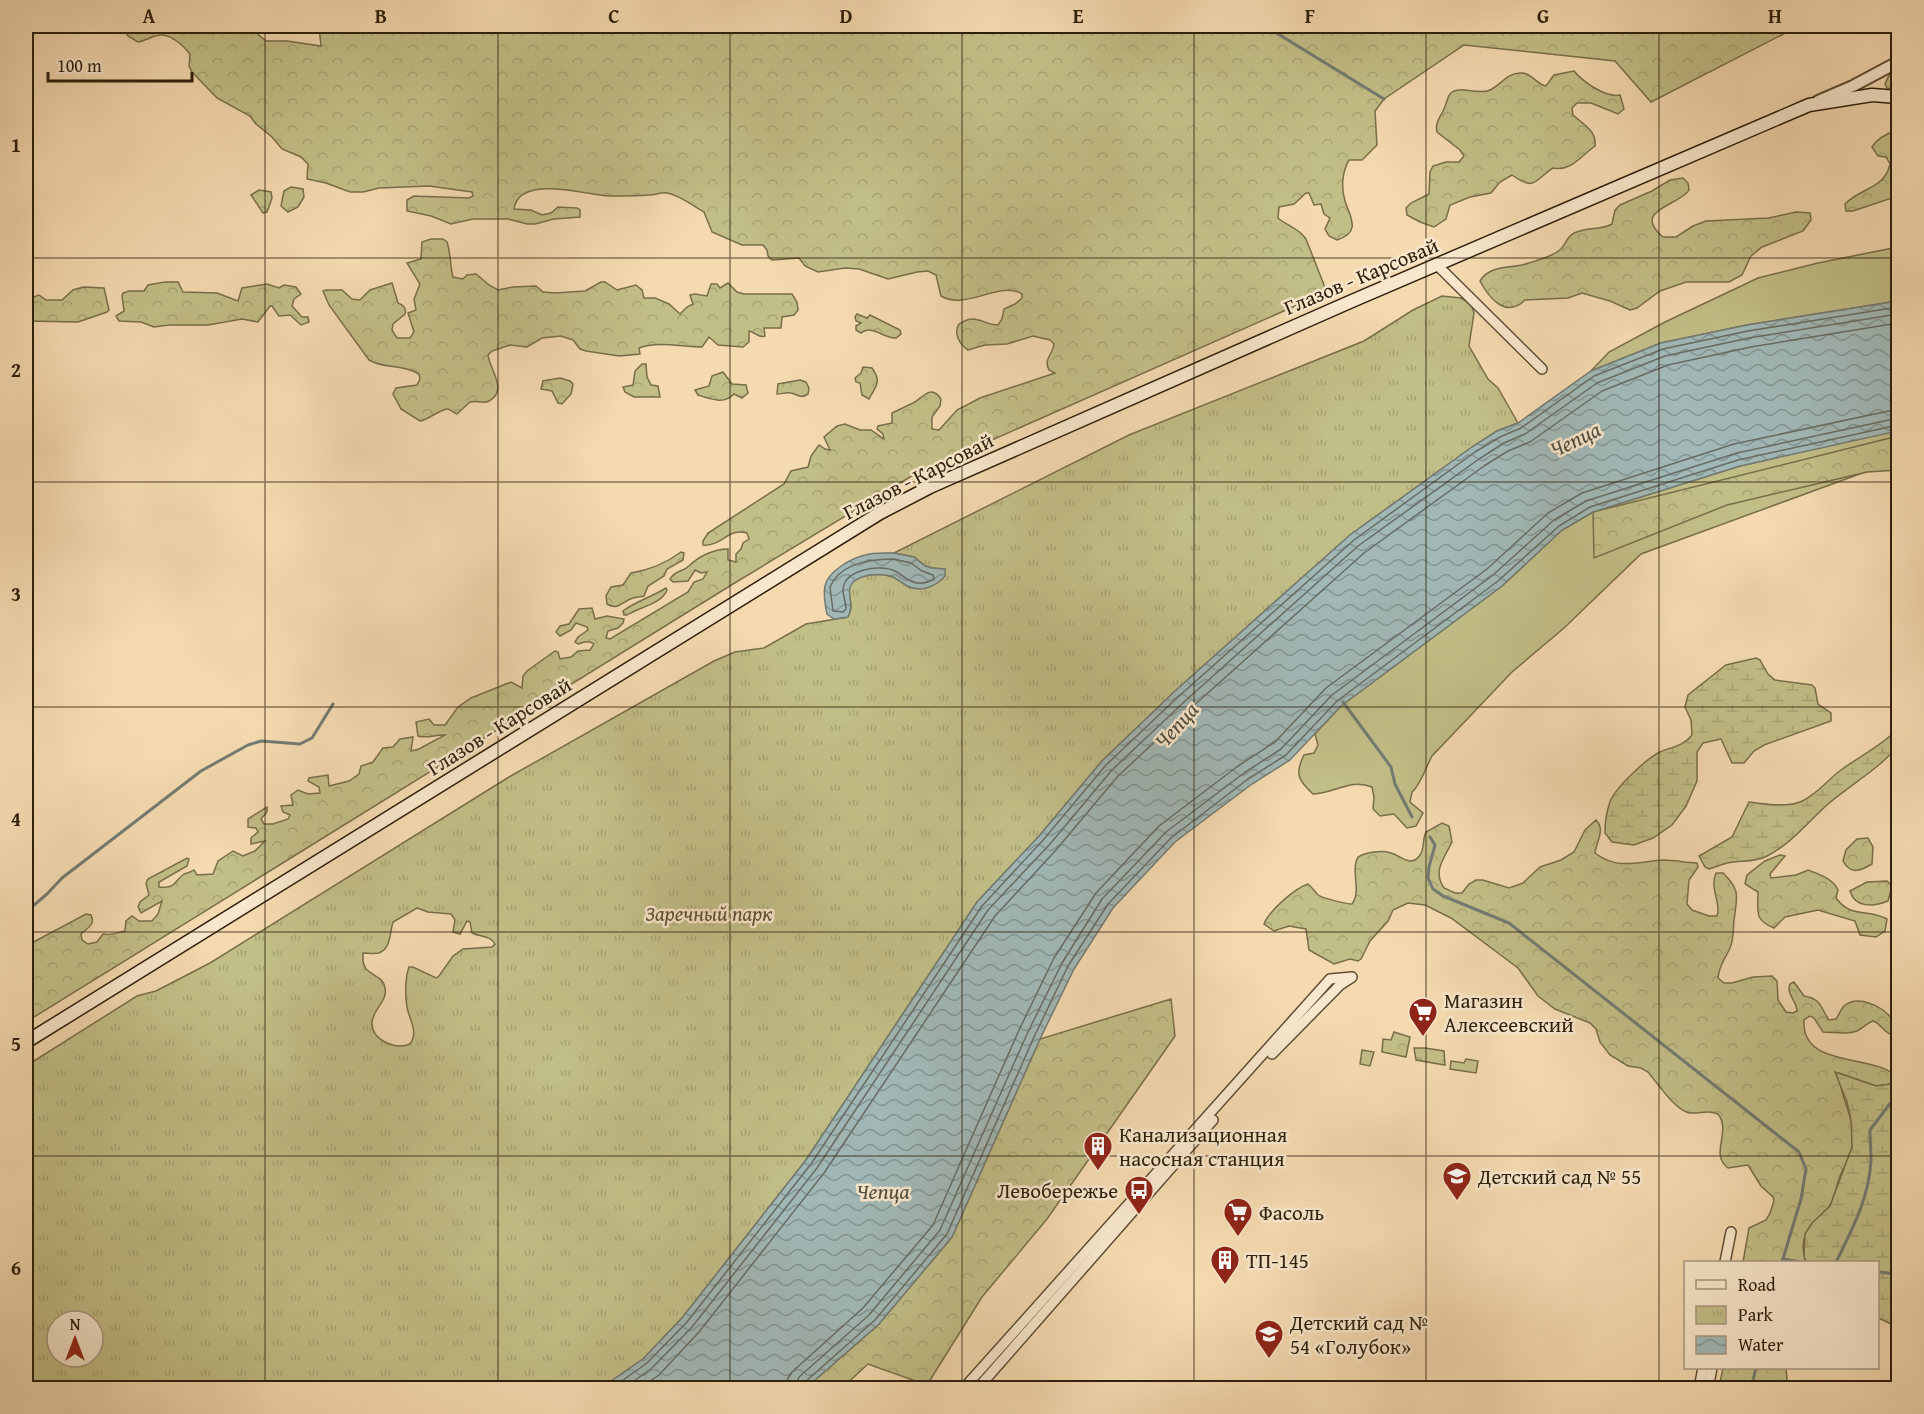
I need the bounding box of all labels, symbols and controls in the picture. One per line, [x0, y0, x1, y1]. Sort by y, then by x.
text: A [143, 1, 156, 30]
text: B [375, 1, 387, 30]
text: C [608, 1, 620, 30]
text: D [839, 1, 853, 30]
text: E [1073, 1, 1084, 30]
text: F [1305, 1, 1315, 30]
text: G [1537, 1, 1549, 30]
text: H [1768, 1, 1782, 30]
scale bar [48, 45, 192, 83]
text: 100 m [57, 52, 102, 79]
text: 1 [11, 130, 21, 159]
street label: Глазов - Карсовай [1279, 229, 1443, 323]
text: 2 [11, 355, 21, 384]
water label: Чепца [1544, 413, 1606, 465]
street label: Глазов - Карсовай [837, 425, 999, 527]
text: 3 [11, 579, 21, 608]
street label: Глазов - Карсовай [421, 669, 577, 783]
water label: Чепца [1146, 694, 1206, 756]
text: 4 [11, 804, 21, 833]
park label: Заречный парк [645, 898, 773, 929]
place label: Магазин Алексеевский [1444, 985, 1574, 1040]
supermarket icon: Магазин Алексеевский [1407, 996, 1439, 1038]
text: 5 [11, 1029, 21, 1058]
place label: Канализационная насосная станция [1119, 1119, 1288, 1174]
building icon: Канализационная насосная станция [1082, 1130, 1114, 1172]
school or university icon: Детский сад № 55 [1441, 1160, 1473, 1202]
place label: Детский сад № 55 [1477, 1161, 1641, 1192]
bus stop icon: Левобережье [1123, 1174, 1155, 1216]
water label: Чепца [856, 1175, 910, 1207]
place label: Левобережье [997, 1175, 1118, 1206]
supermarket icon: Фасоль [1222, 1196, 1254, 1238]
place label: Фасоль [1259, 1197, 1324, 1228]
building icon: ТП-145 [1209, 1244, 1241, 1286]
place label: ТП-145 [1246, 1245, 1309, 1276]
text: 6 [11, 1253, 21, 1282]
legend [1684, 1261, 1879, 1369]
text: Road [1738, 1271, 1776, 1298]
text: Park [1738, 1301, 1774, 1328]
place label: Детский сад № 54 «Голубок» [1289, 1307, 1429, 1362]
north arrow [45, 1309, 105, 1369]
text: N [70, 1312, 81, 1336]
school or university icon: Детский сад № 54 «Голубок» [1253, 1318, 1285, 1360]
text: Water [1738, 1331, 1784, 1358]

